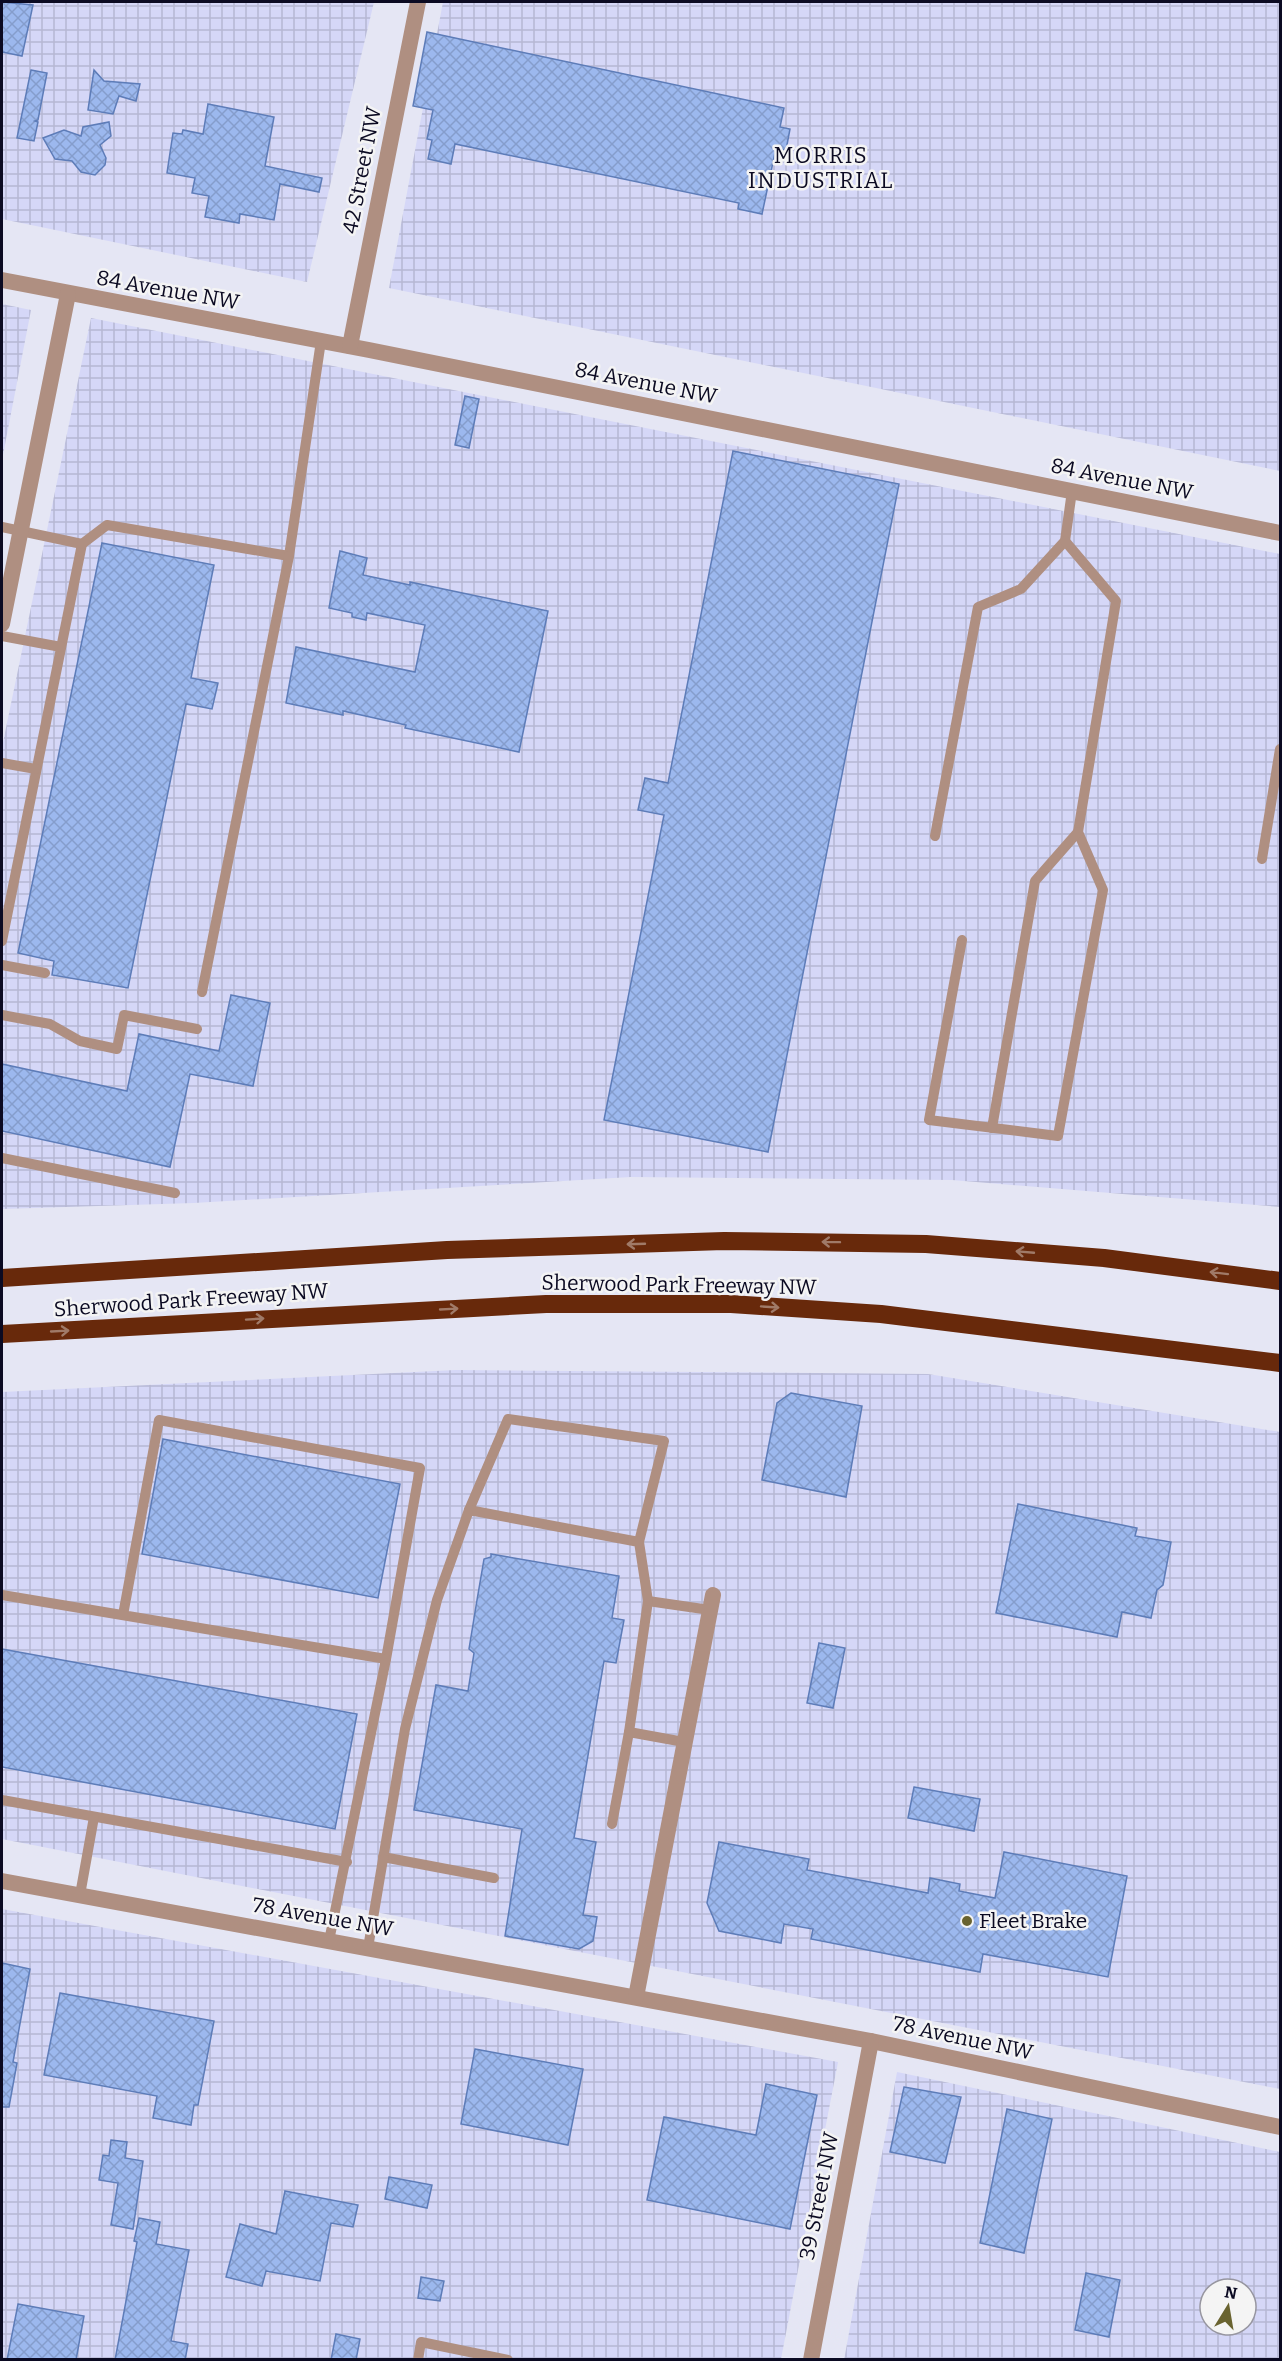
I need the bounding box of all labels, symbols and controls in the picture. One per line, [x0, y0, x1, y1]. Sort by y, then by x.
street label: 42 Street NW [337, 104, 387, 236]
district label: MORRIS INDUSTRIAL [748, 142, 894, 194]
street label: 84 Avenue NW [94, 265, 242, 315]
street label: 84 Avenue NW [572, 356, 720, 410]
street label: 84 Avenue NW [1048, 452, 1196, 506]
one-way arrow [821, 1237, 841, 1248]
one-way arrow [626, 1238, 646, 1249]
one-way arrow [1016, 1246, 1036, 1257]
one-way arrow [1210, 1267, 1229, 1278]
street label: Sherwood Park Freeway NW [541, 1270, 817, 1300]
street label: Sherwood Park Freeway NW [53, 1277, 330, 1323]
one-way arrow [760, 1302, 780, 1313]
one-way arrow [439, 1303, 459, 1314]
one-way arrow [244, 1314, 264, 1325]
one-way arrow [49, 1326, 69, 1337]
street label: 78 Avenue NW [250, 1892, 396, 1942]
place label: Fleet Brake [979, 1908, 1087, 1934]
marker: Fleet Brake [960, 1914, 974, 1928]
street label: 78 Avenue NW [891, 2010, 1036, 2066]
street label: 39 Street NW [794, 2129, 844, 2262]
north arrow [1198, 2277, 1258, 2337]
text: N [1223, 2282, 1239, 2303]

